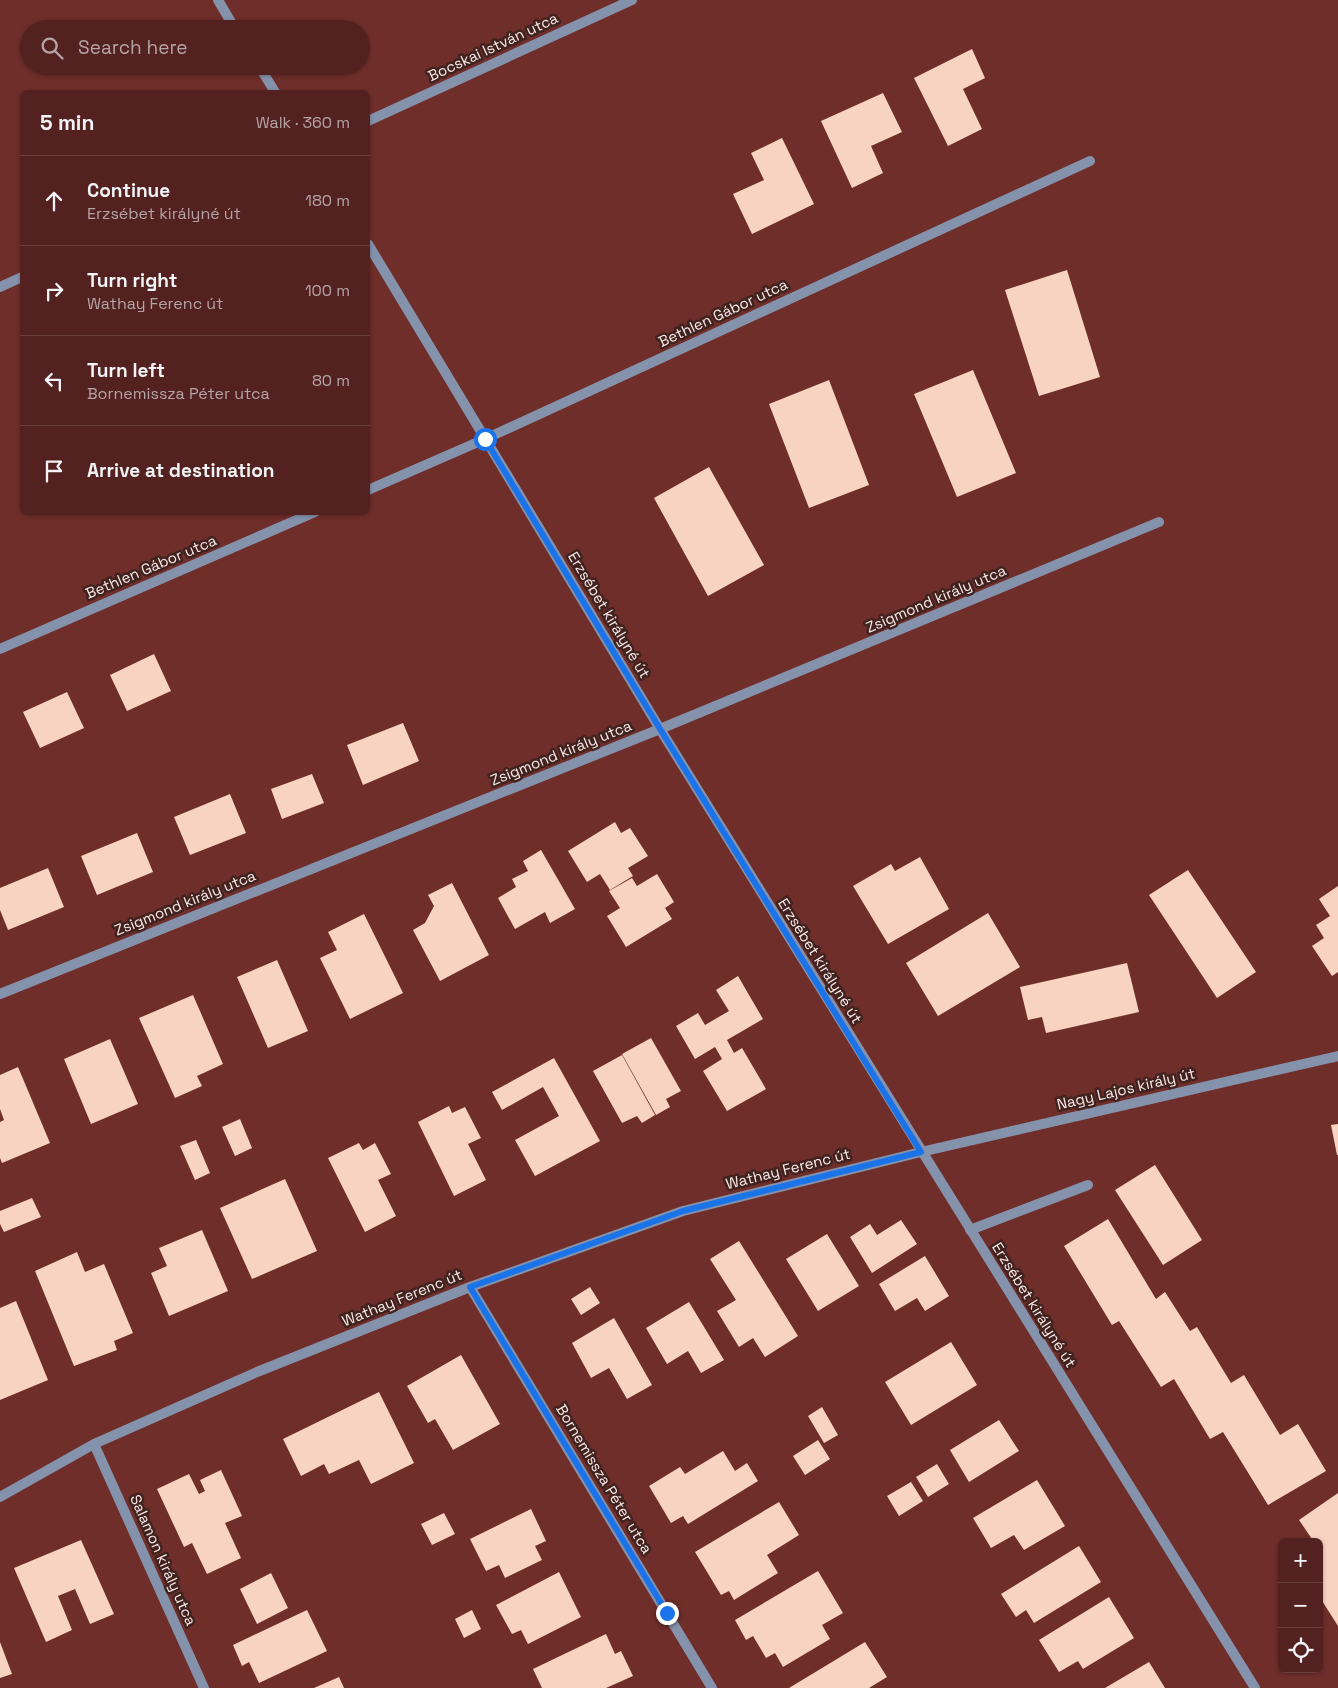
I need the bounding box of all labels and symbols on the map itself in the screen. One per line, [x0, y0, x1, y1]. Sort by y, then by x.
street label: Bocskai István utca [425, 8, 561, 85]
street label: Bethlen Gábor utca [655, 274, 791, 351]
route start [474, 428, 497, 451]
street label: Bethlen Gábor utca [82, 530, 220, 603]
street label: Erzsébet királyné út [564, 548, 655, 682]
street label: Zsigmond király utca [863, 560, 1009, 637]
street label: Zsigmond király utca [487, 715, 635, 790]
street label: Zsigmond király utca [111, 865, 259, 940]
street label: Erzsébet királyné út [774, 894, 867, 1027]
street label: Nagy Lajos király út [1055, 1063, 1197, 1114]
street label: Wathay Ferenc út [724, 1144, 852, 1193]
street label: Erzsébet királyné út [988, 1238, 1081, 1371]
street label: Wathay Ferenc út [339, 1265, 465, 1330]
street label: Bornemissza Péter utca [552, 1400, 657, 1557]
street label: Salamon király utca [126, 1491, 201, 1629]
route end [656, 1602, 679, 1625]

